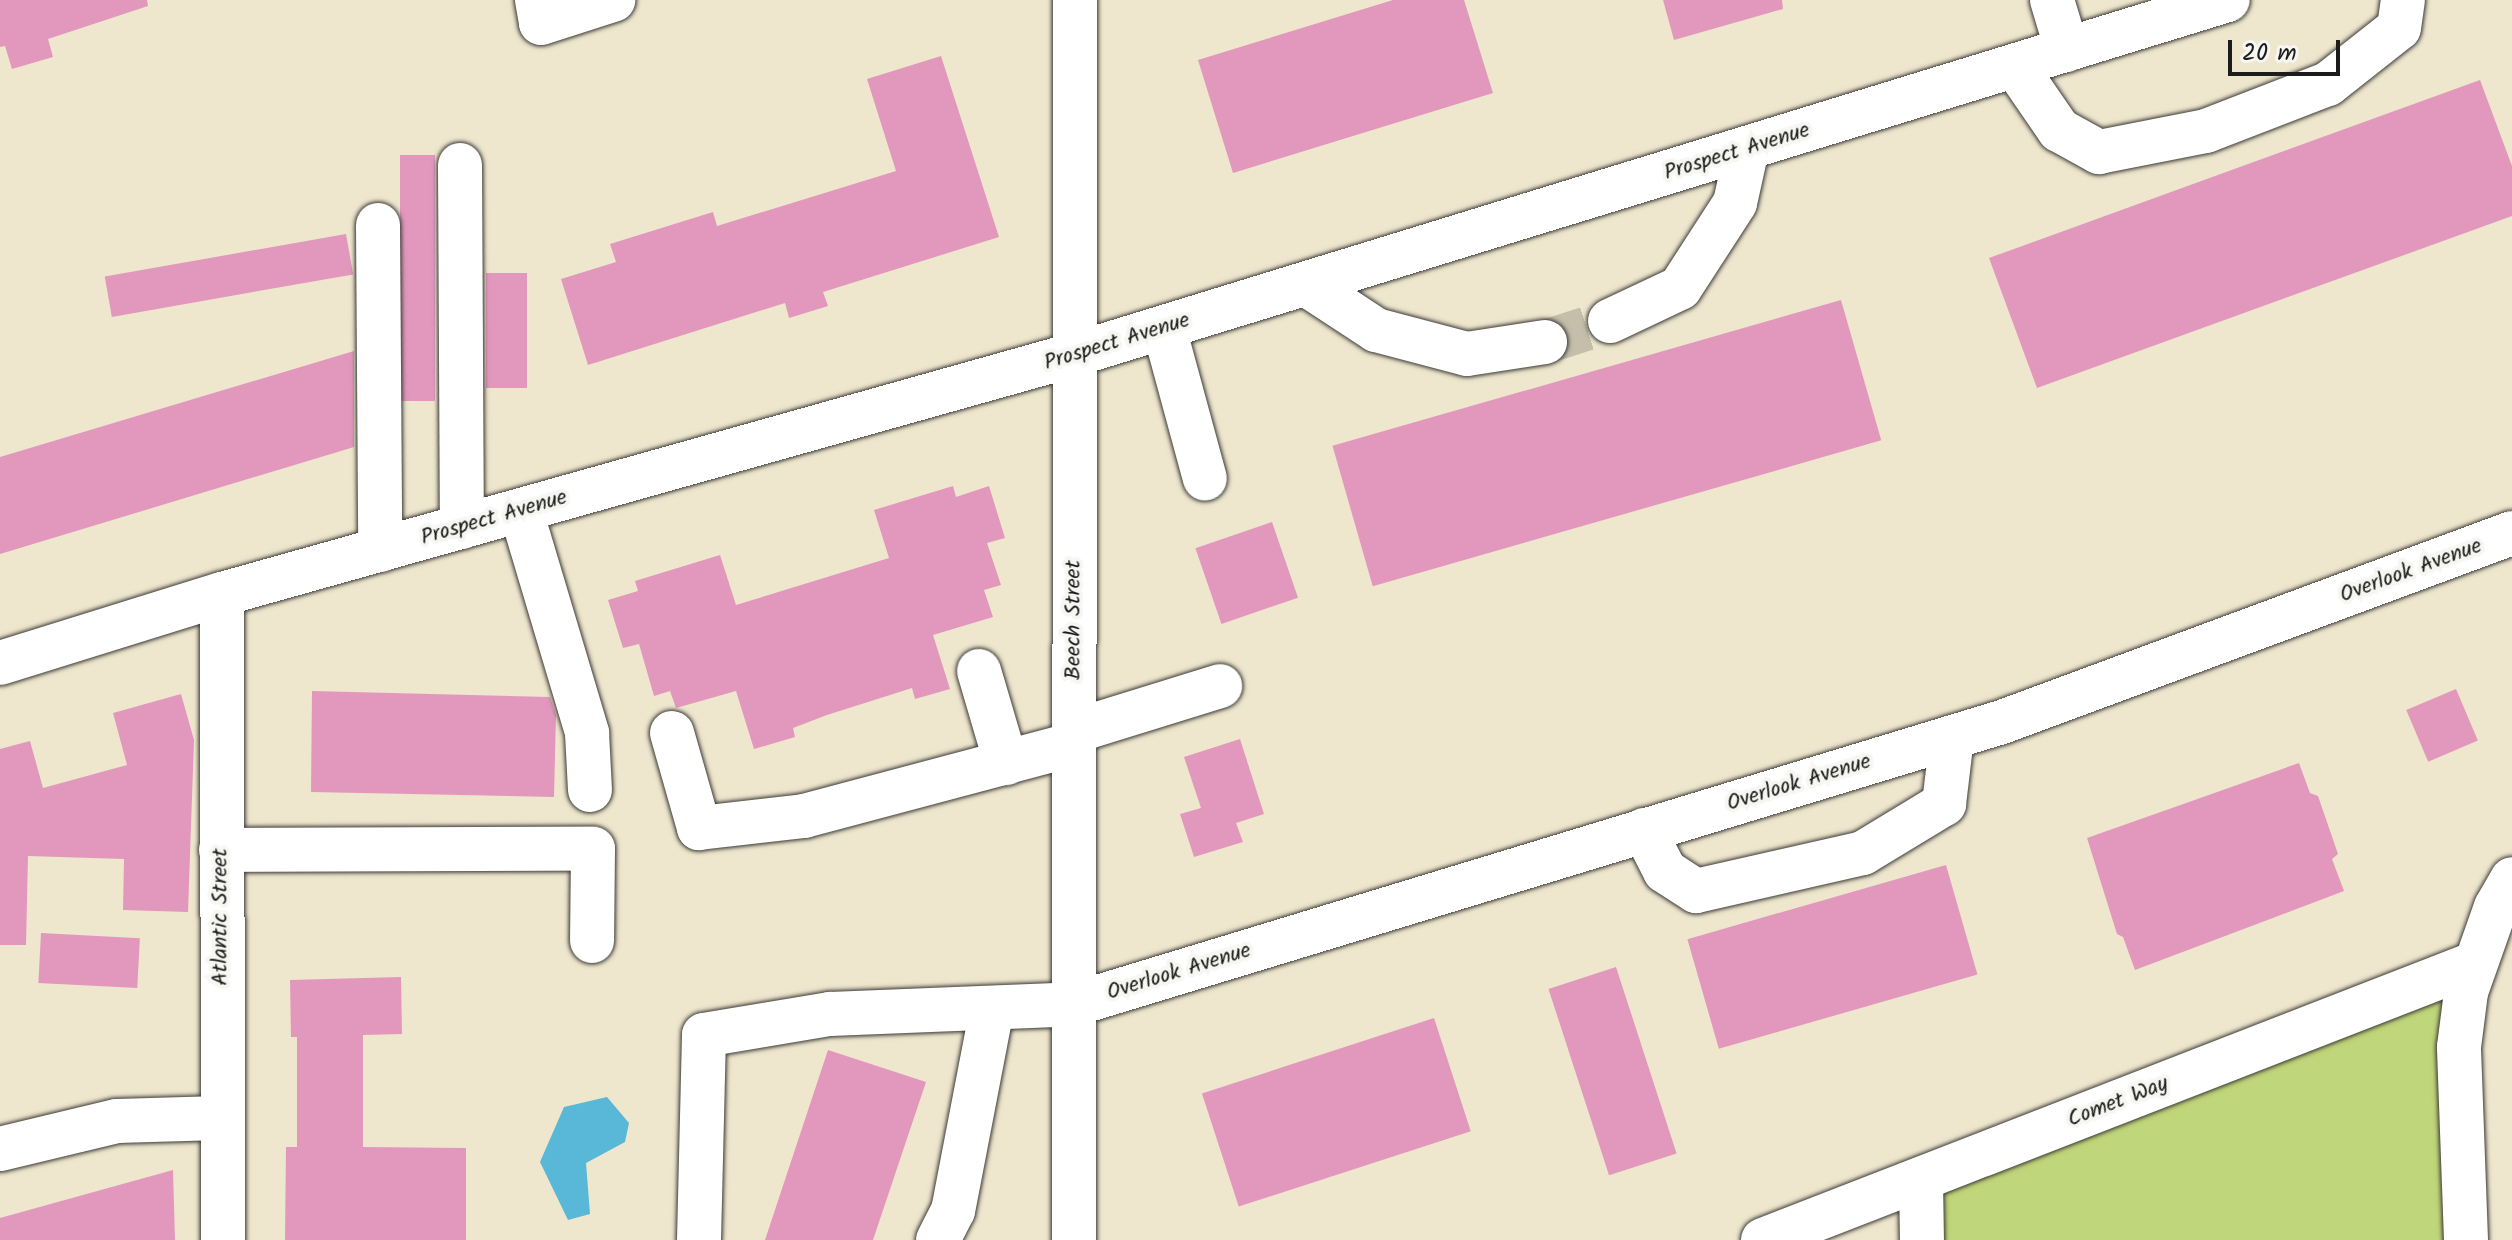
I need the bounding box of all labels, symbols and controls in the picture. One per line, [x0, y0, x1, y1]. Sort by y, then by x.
scale bar [2232, 24, 2344, 74]
text: 20 m [2242, 34, 2297, 73]
street label: Prospect Avenue [1661, 117, 1813, 187]
street label: Prospect Avenue [1041, 307, 1193, 377]
street label: Prospect Avenue [418, 485, 570, 551]
street label: Overlook Avenue [2336, 533, 2486, 609]
street label: Beech Street [1061, 560, 1087, 680]
street label: Overlook Avenue [1724, 749, 1874, 817]
street label: Atlantic Street [208, 848, 234, 986]
street label: Overlook Avenue [1104, 938, 1254, 1006]
street label: Comet Way [2064, 1071, 2172, 1133]

